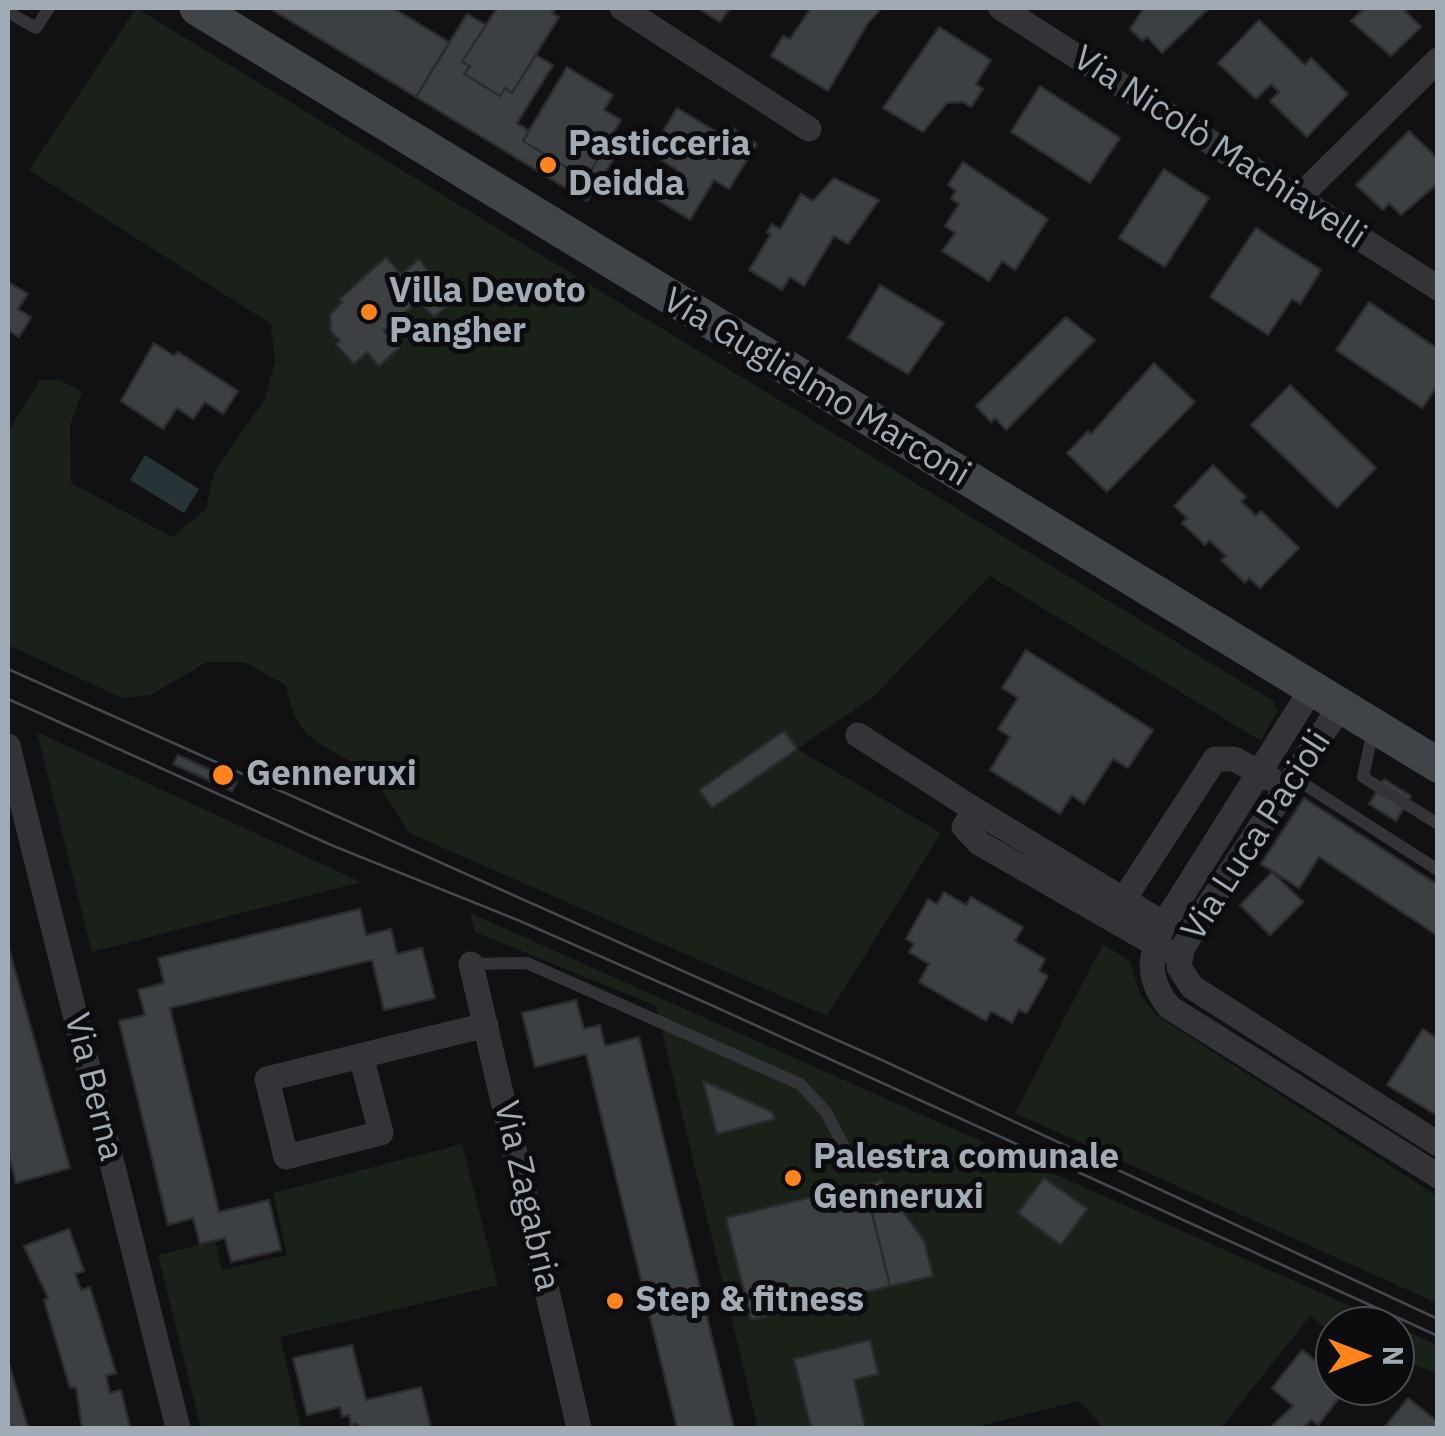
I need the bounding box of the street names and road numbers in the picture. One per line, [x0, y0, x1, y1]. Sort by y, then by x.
street label: Via Nicolò Machiavelli [1065, 38, 1373, 258]
street label: Via Guglielmo Marconi [655, 280, 977, 496]
street label: Via Luca Pacioli [1173, 723, 1341, 949]
street label: Via Berna [54, 1009, 132, 1165]
street label: Via Zagabria [484, 1097, 568, 1295]

